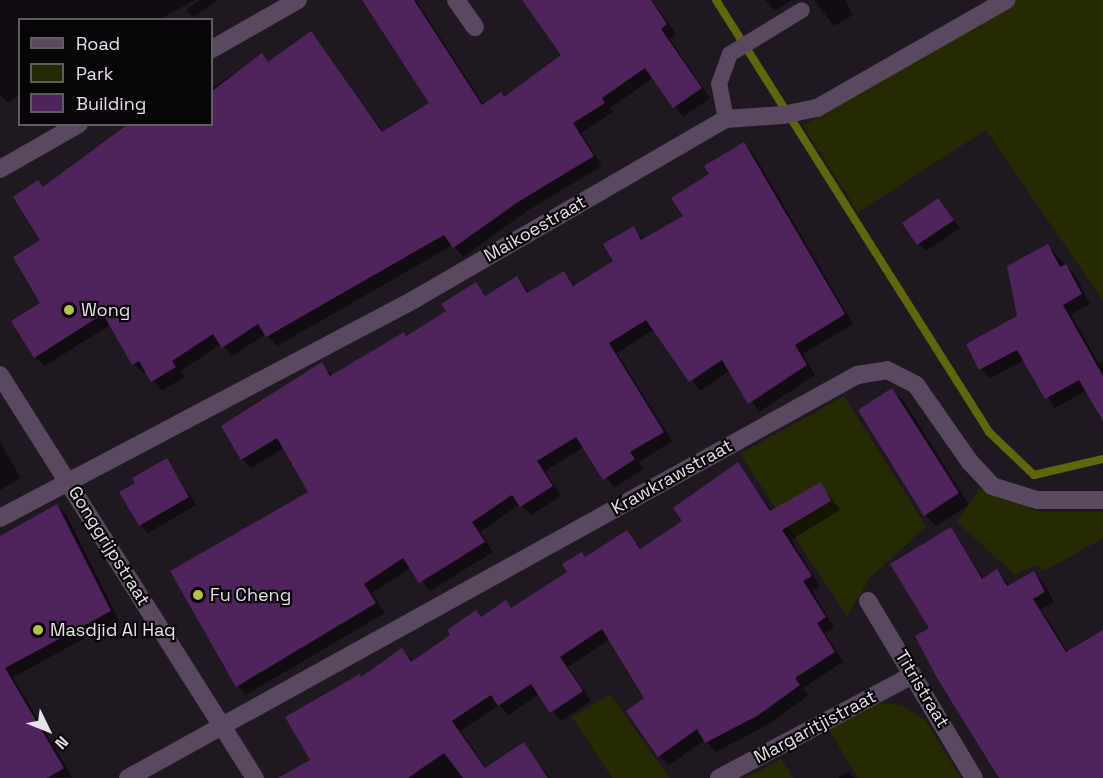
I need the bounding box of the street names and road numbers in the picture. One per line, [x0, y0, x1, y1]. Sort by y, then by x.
street label: Maikoestraat [480, 191, 590, 267]
street label: Krawkrawstraat [608, 435, 736, 519]
street label: Gonggrijpstraat [64, 482, 154, 610]
street label: Titristraat [890, 646, 954, 732]
street label: Margaritjistraat [750, 686, 880, 768]

